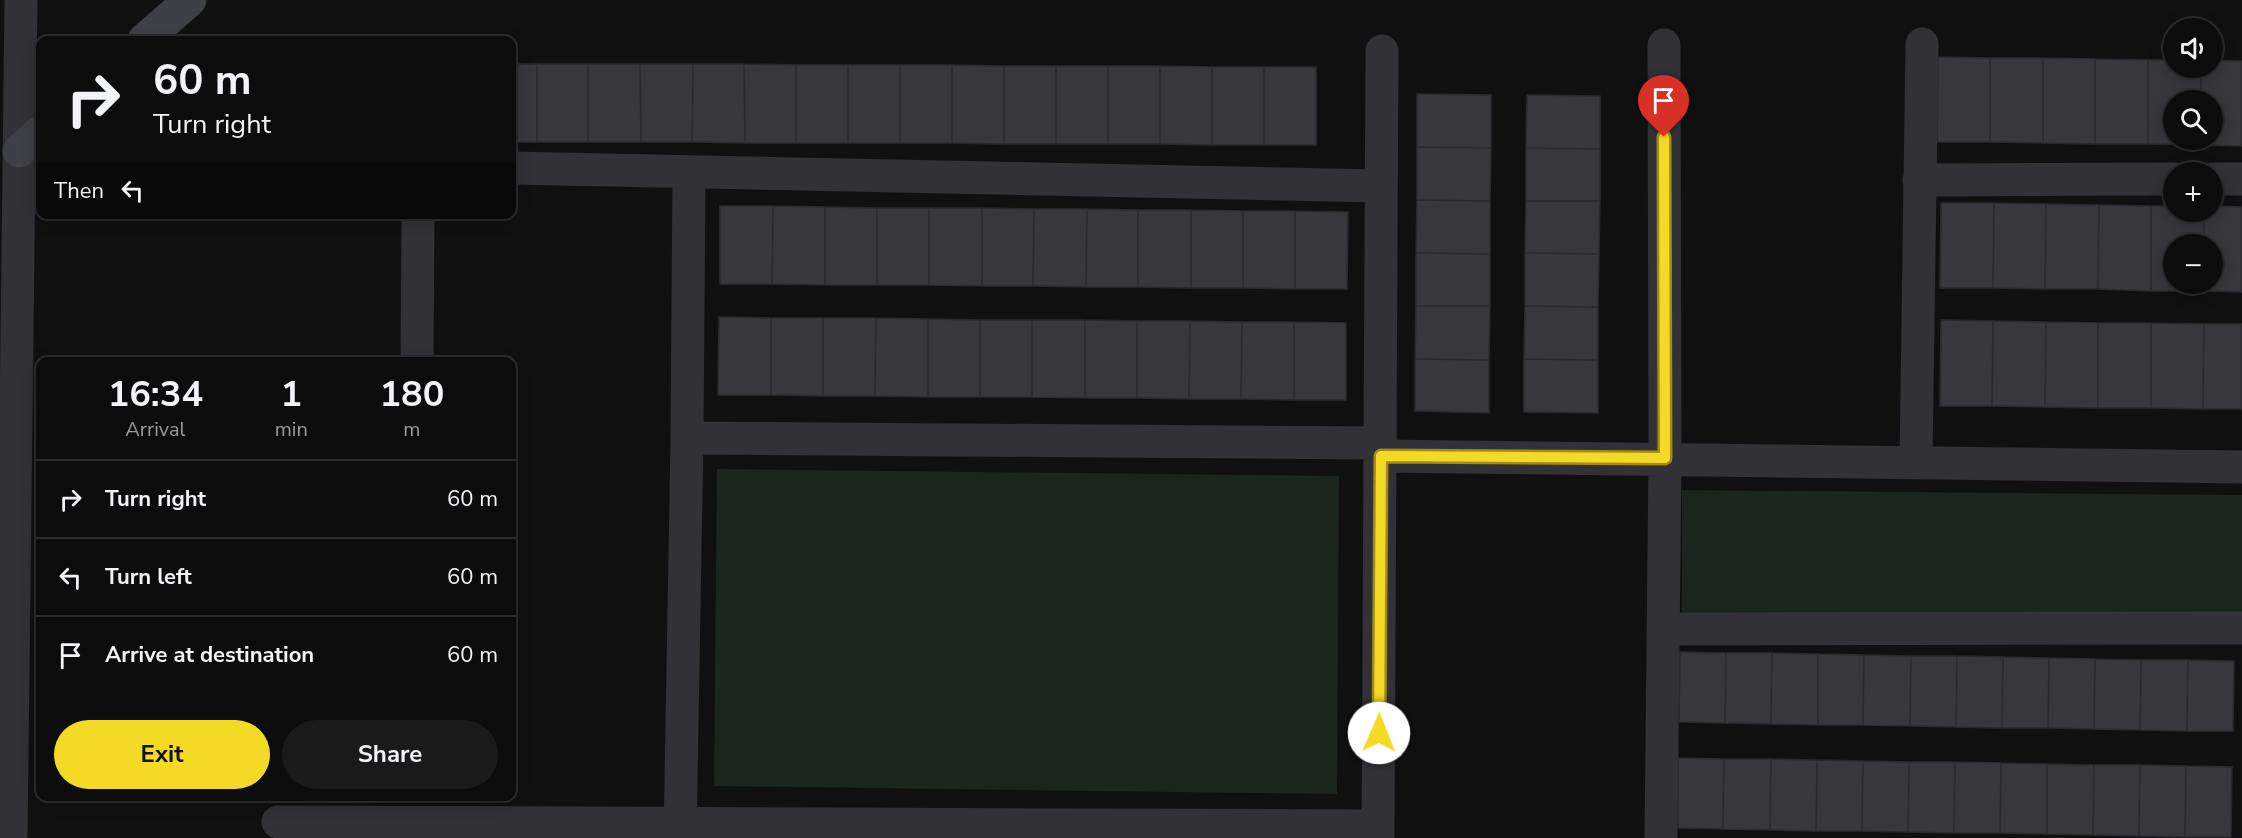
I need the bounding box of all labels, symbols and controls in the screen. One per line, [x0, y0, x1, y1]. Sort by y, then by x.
map controls [2163, 18, 2223, 294]
button: sound [2163, 18, 2223, 78]
text: 60 m [153, 52, 252, 109]
icon: right [54, 60, 132, 138]
pin [1638, 75, 1689, 137]
icon: arrive [1647, 84, 1680, 117]
button: search [2163, 90, 2223, 150]
text: Turn right [153, 106, 271, 143]
button: + [2163, 162, 2223, 222]
icon: left [116, 174, 149, 207]
text: Then [54, 176, 104, 206]
button: − [2163, 234, 2223, 294]
text: 16:34 [108, 370, 203, 419]
text: 1 [280, 370, 302, 419]
text: 180 [379, 370, 444, 419]
text: Arrival [125, 416, 185, 443]
text: min [275, 416, 308, 443]
text: m [403, 416, 420, 443]
icon: right [54, 483, 87, 516]
text: Turn right [105, 484, 206, 514]
text: 60 m [447, 484, 498, 514]
icon: left [54, 561, 87, 594]
text: Turn left [105, 562, 192, 592]
text: 60 m [447, 562, 498, 592]
icon: arrive [54, 639, 87, 672]
text: Arrive at destination [105, 640, 314, 670]
text: 60 m [447, 640, 498, 670]
position arrow [1347, 701, 1411, 765]
button: Exit [54, 720, 270, 789]
button: Share [282, 720, 498, 789]

